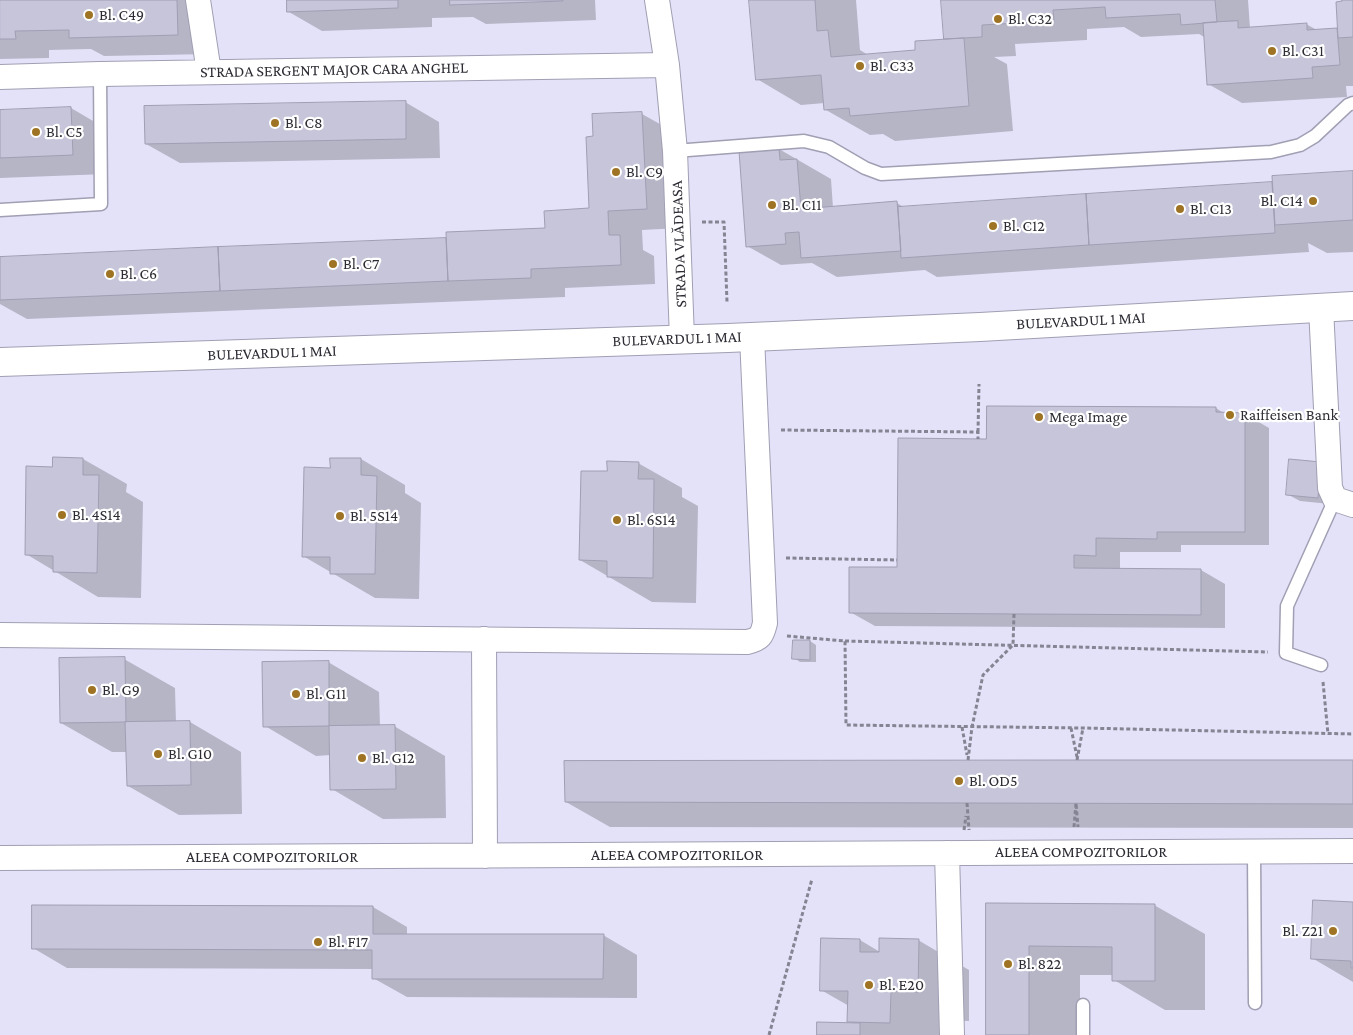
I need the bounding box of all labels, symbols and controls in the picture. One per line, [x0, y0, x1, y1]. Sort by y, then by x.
place label: Bl. C49 [99, 5, 144, 25]
marker: Bl. C49 [83, 9, 95, 21]
place label: Bl. C32 [1008, 9, 1052, 29]
marker: Bl. C32 [992, 13, 1004, 25]
place label: Bl. C31 [1282, 41, 1324, 61]
marker: Bl. C31 [1266, 45, 1278, 57]
place label: Bl. C33 [870, 56, 914, 76]
street label: STRADA SERGENT MAJOR CARA ANGHEL [200, 58, 468, 82]
marker: Bl. C33 [854, 60, 866, 72]
place label: Bl. C8 [285, 113, 323, 133]
marker: Bl. C8 [269, 117, 281, 129]
place label: Bl. C5 [46, 122, 83, 142]
marker: Bl. C5 [30, 126, 42, 138]
place label: Bl. C9 [626, 162, 663, 182]
marker: Bl. C9 [610, 166, 622, 178]
street label: STRADA VLĂDEASA [667, 180, 691, 308]
place label: Bl. C14 [1260, 191, 1303, 211]
place label: Bl. C11 [782, 195, 822, 215]
marker: Bl. C14 [1307, 195, 1319, 207]
marker: Bl. C11 [766, 199, 778, 211]
place label: Bl. C13 [1190, 199, 1232, 219]
marker: Bl. C13 [1174, 203, 1186, 215]
place label: Bl. C12 [1003, 216, 1045, 236]
marker: Bl. C12 [987, 220, 999, 232]
place label: Bl. C7 [343, 254, 379, 274]
marker: Bl. C7 [327, 258, 339, 270]
place label: Bl. C6 [120, 264, 157, 284]
marker: Bl. C6 [104, 268, 116, 280]
street label: BULEVARDUL 1 MAI [1016, 308, 1146, 334]
street label: BULEVARDUL 1 MAI [612, 327, 742, 351]
street label: BULEVARDUL 1 MAI [207, 341, 337, 365]
place label: Raiffeisen Bank [1240, 405, 1338, 425]
place label: Mega Image [1049, 407, 1127, 427]
marker: Raiffeisen Bank [1224, 409, 1236, 421]
marker: Mega Image [1033, 411, 1045, 423]
place label: Bl. 4S14 [72, 505, 121, 525]
place label: Bl. 5S14 [350, 506, 398, 526]
marker: Bl. 4S14 [56, 509, 68, 521]
marker: Bl. 5S14 [334, 510, 346, 522]
place label: Bl. 6S14 [627, 510, 676, 530]
marker: Bl. 6S14 [611, 514, 623, 526]
place label: Bl. G9 [102, 680, 140, 700]
marker: Bl. G9 [86, 684, 98, 696]
place label: Bl. G11 [306, 684, 346, 704]
marker: Bl. G11 [290, 688, 302, 700]
place label: Bl. G10 [168, 744, 212, 764]
marker: Bl. G10 [152, 748, 164, 760]
place label: Bl. G12 [372, 748, 415, 768]
marker: Bl. G12 [356, 752, 368, 764]
place label: Bl. OD5 [969, 771, 1018, 791]
marker: Bl. OD5 [953, 775, 965, 787]
street label: ALEEA COMPOZITORILOR [995, 842, 1167, 862]
street label: ALEEA COMPOZITORILOR [591, 845, 763, 865]
street label: ALEEA COMPOZITORILOR [186, 847, 358, 867]
place label: Bl. Z21 [1282, 921, 1323, 941]
marker: Bl. Z21 [1327, 925, 1339, 937]
place label: Bl. F17 [328, 932, 368, 952]
marker: Bl. F17 [312, 936, 324, 948]
place label: Bl. 822 [1018, 954, 1061, 974]
marker: Bl. 822 [1002, 958, 1014, 970]
place label: Bl. E20 [879, 975, 924, 995]
marker: Bl. E20 [863, 979, 875, 991]

